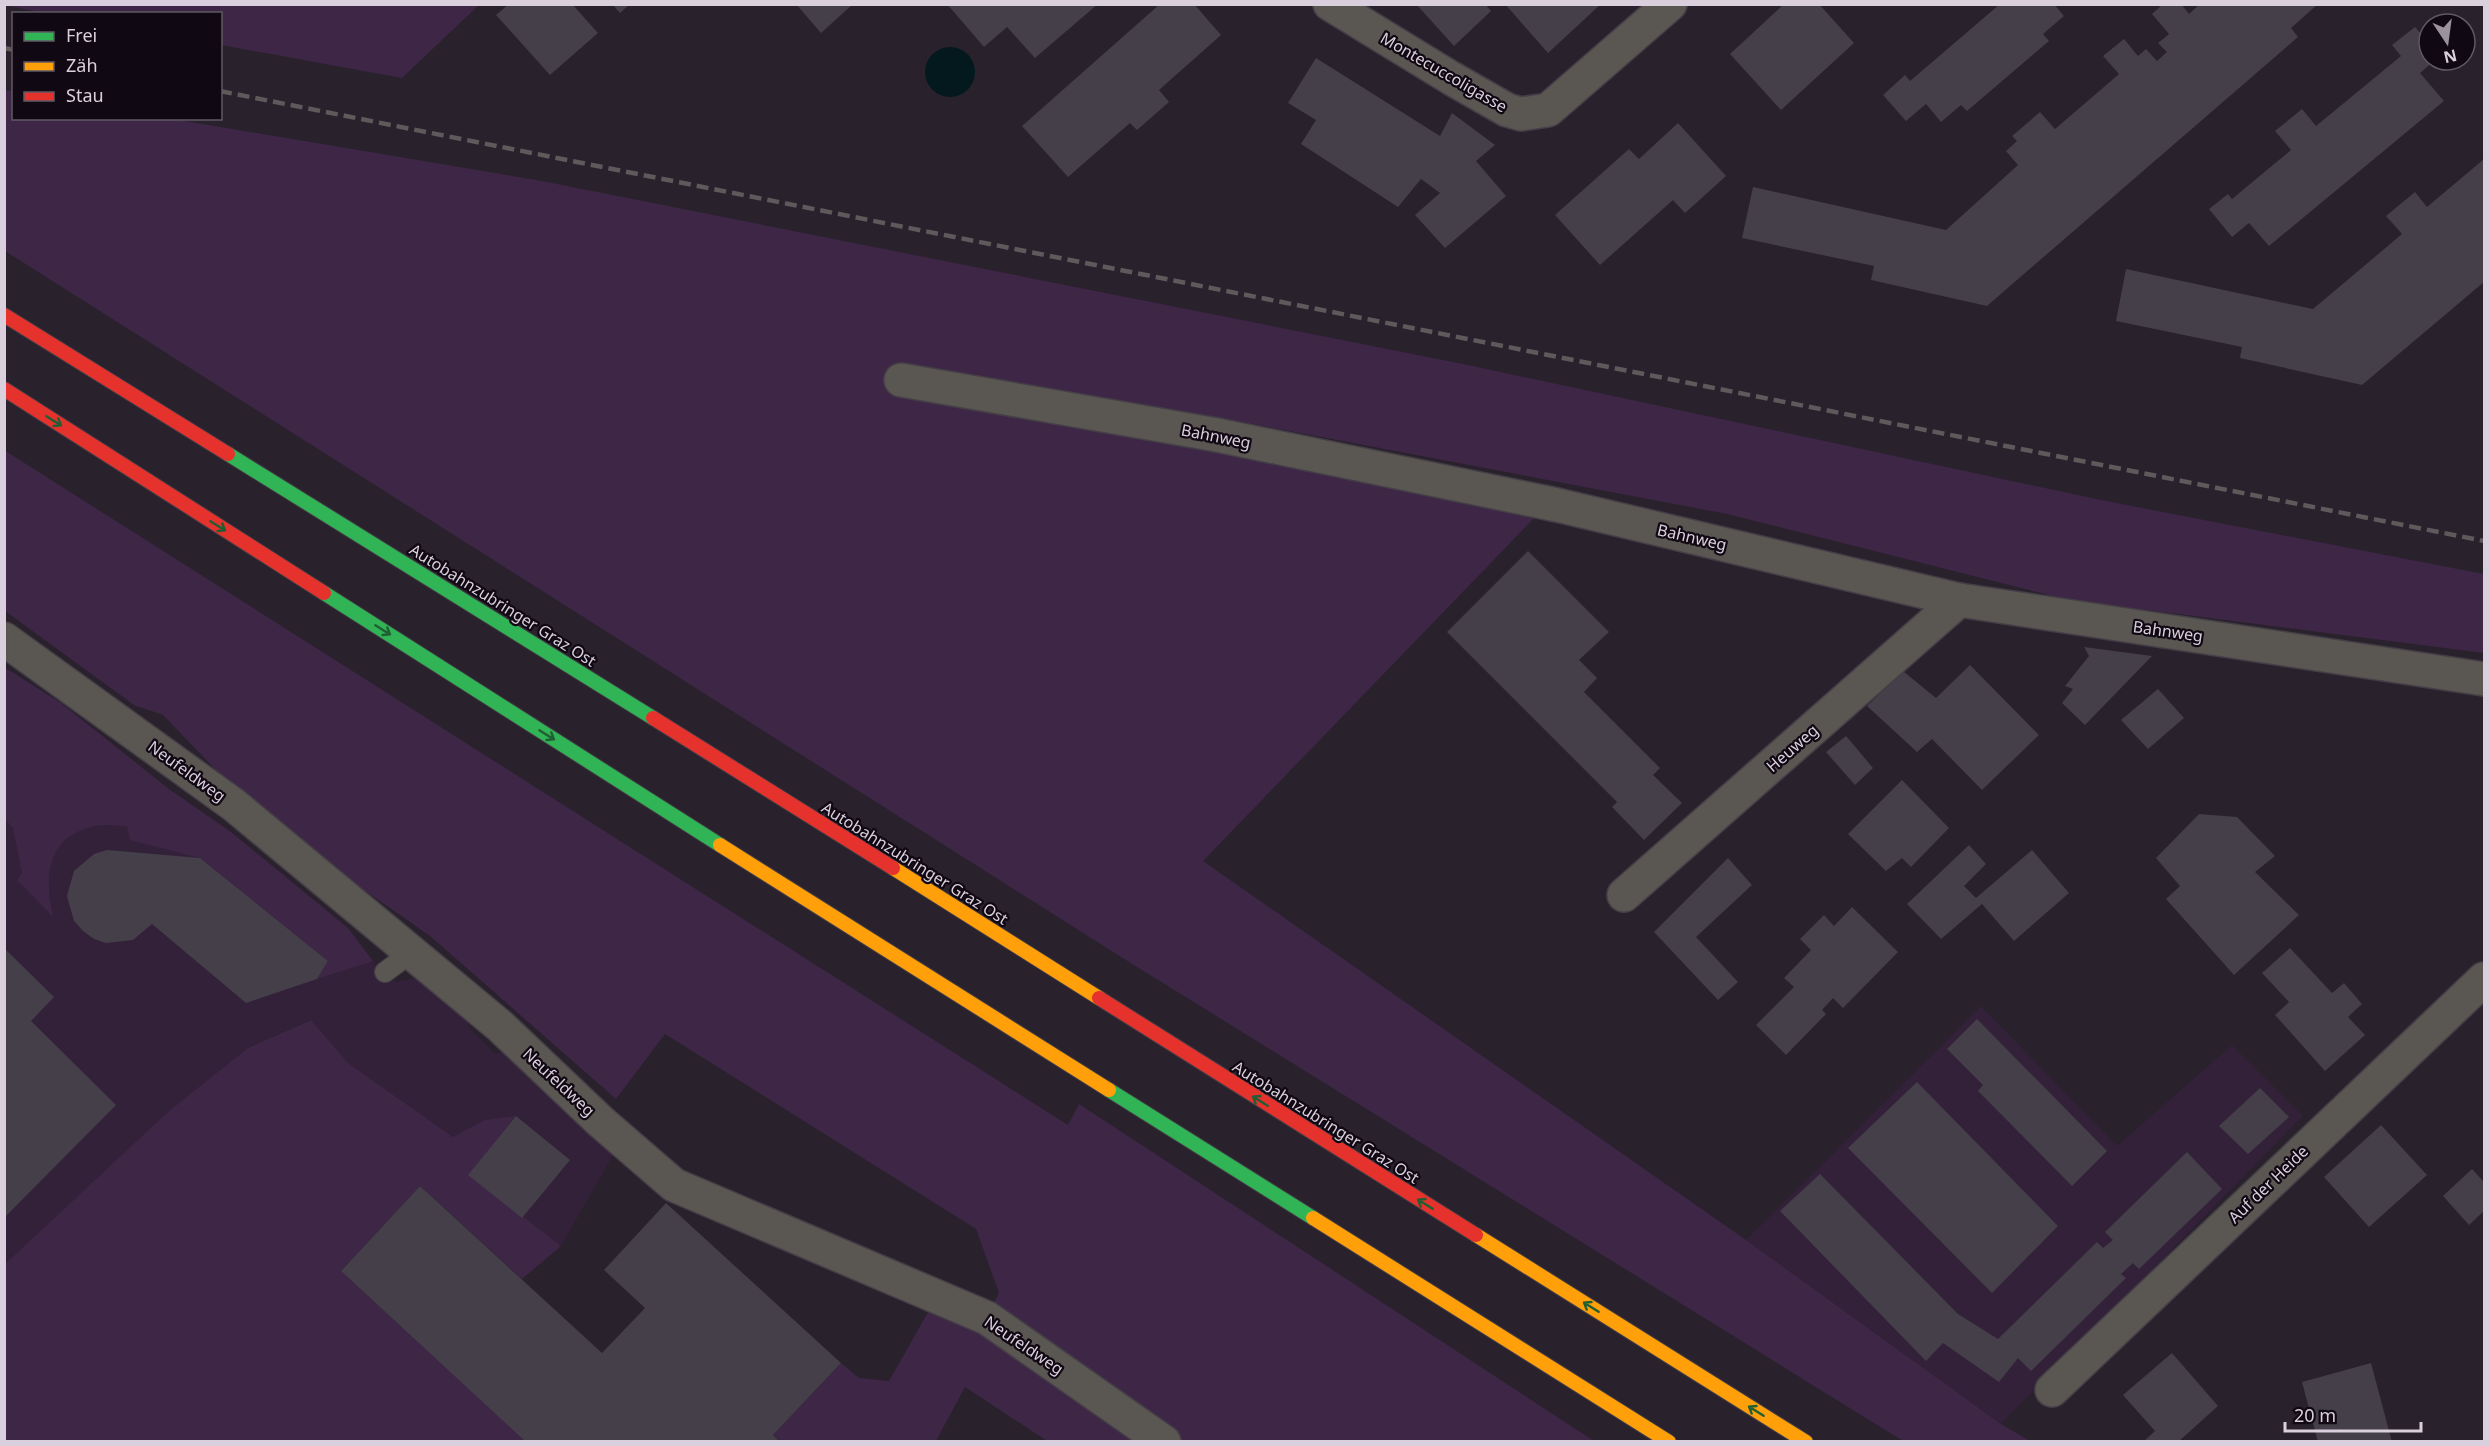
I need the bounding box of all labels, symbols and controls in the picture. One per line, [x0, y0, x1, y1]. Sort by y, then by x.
legend [12, 12, 222, 120]
north arrow [2417, 12, 2477, 72]
text: Frei [66, 23, 97, 47]
street label: Montecuccoligasse [1377, 27, 1511, 117]
text: N [2442, 44, 2459, 69]
text: Zäh [66, 53, 98, 77]
text: Stau [66, 83, 104, 107]
one-way arrow [45, 415, 62, 427]
street label: Bahnweg [1179, 418, 1253, 454]
street label: Bahnweg [1655, 518, 1729, 556]
one-way arrow [209, 520, 226, 532]
street label: Autobahnzubringer Graz Ost [405, 538, 601, 672]
street label: Bahnweg [2132, 615, 2204, 647]
one-way arrow [374, 625, 391, 637]
street label: Heuweg [1761, 719, 1823, 777]
one-way arrow [538, 729, 555, 741]
street label: Neufeldweg [144, 735, 230, 807]
street label: Autobahnzubringer Graz Ost [817, 796, 1013, 930]
street label: Neufeldweg [518, 1043, 600, 1121]
street label: Autobahnzubringer Graz Ost [1228, 1055, 1424, 1189]
one-way arrow [1252, 1094, 1269, 1106]
street label: Auf der Heide [2223, 1140, 2313, 1228]
one-way arrow [1417, 1198, 1434, 1210]
one-way arrow [1583, 1301, 1600, 1313]
street label: Neufeldweg [980, 1310, 1068, 1380]
scale bar [2285, 1395, 2422, 1433]
text: 20 m [2294, 1403, 2336, 1427]
one-way arrow [1748, 1404, 1765, 1417]

